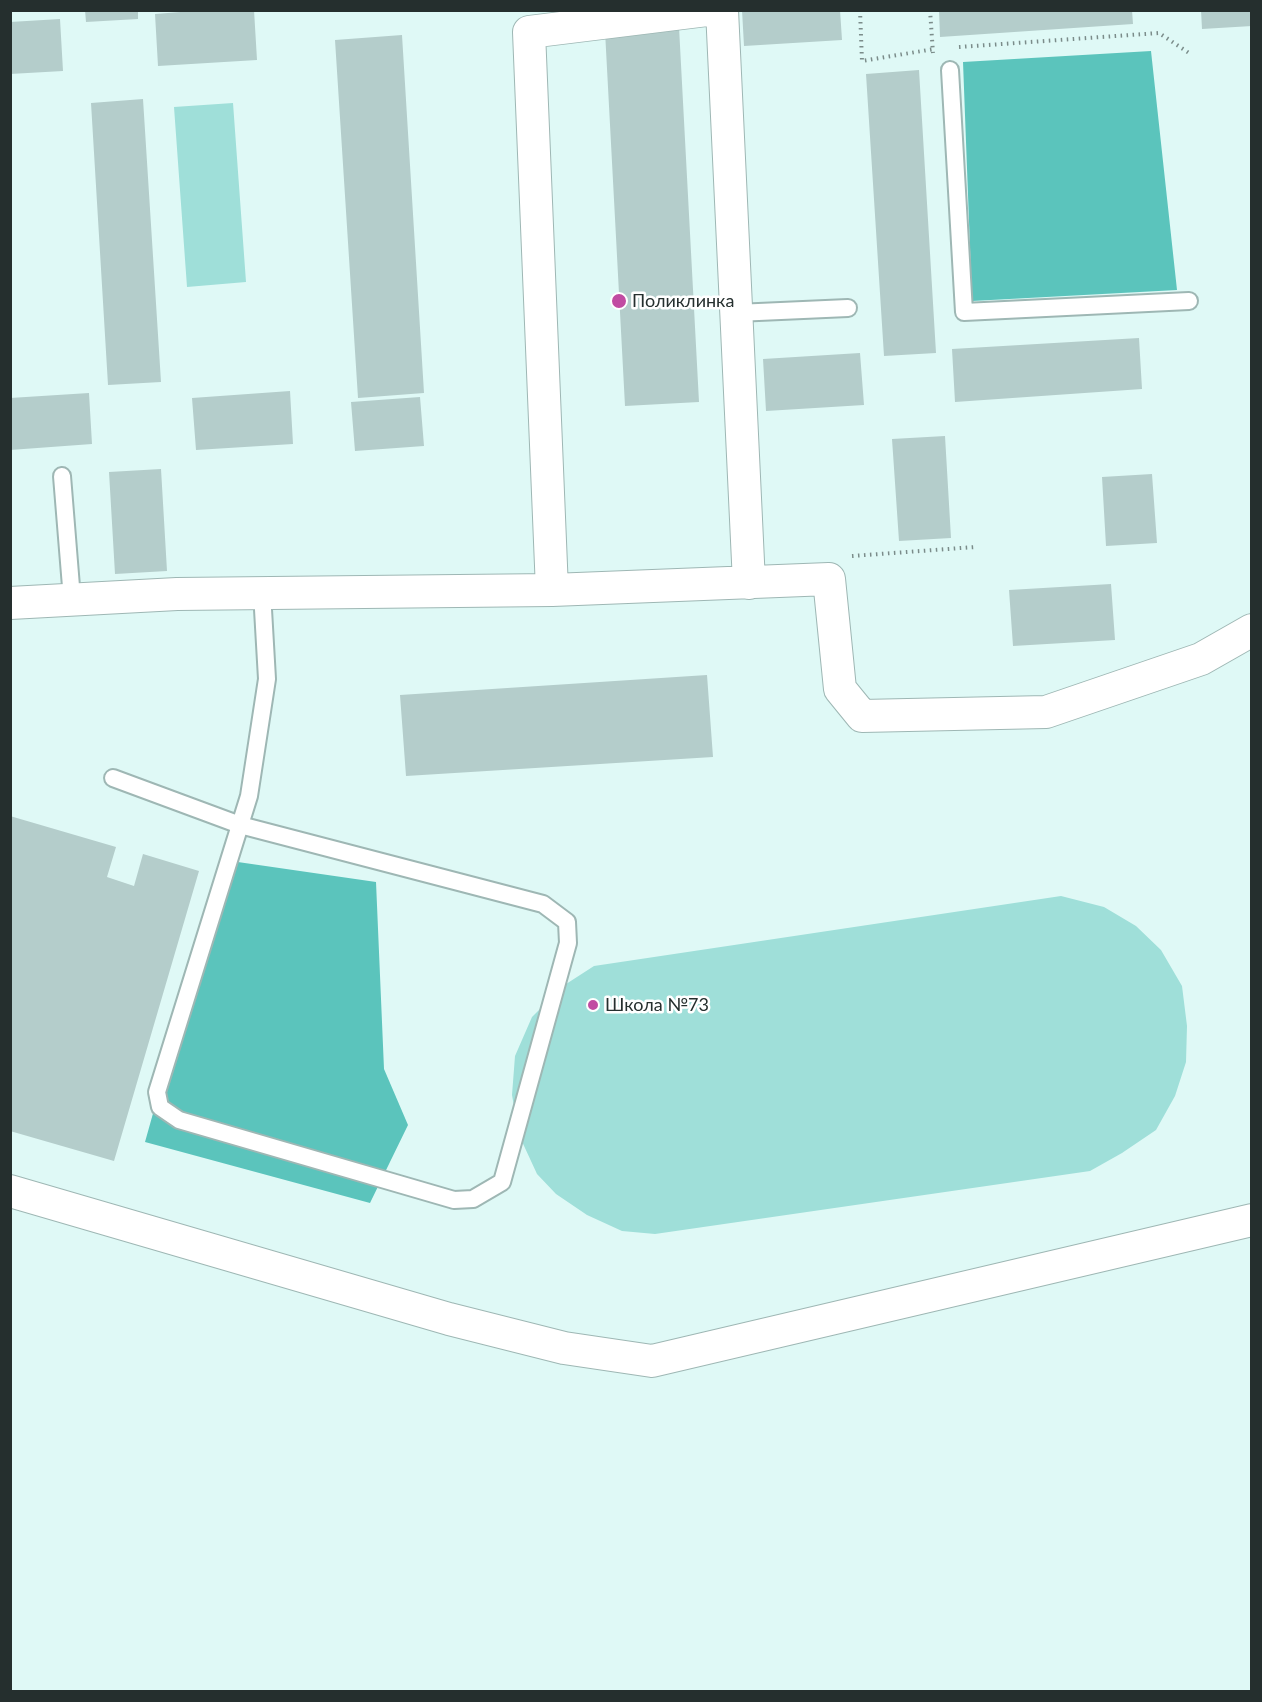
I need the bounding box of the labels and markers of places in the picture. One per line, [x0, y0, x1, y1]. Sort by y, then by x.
place label: Поликлинка [632, 290, 734, 312]
marker: Поликлинка [610, 292, 628, 310]
place label: Школа №73 [605, 994, 709, 1016]
marker: Школа №73 [586, 998, 600, 1012]

